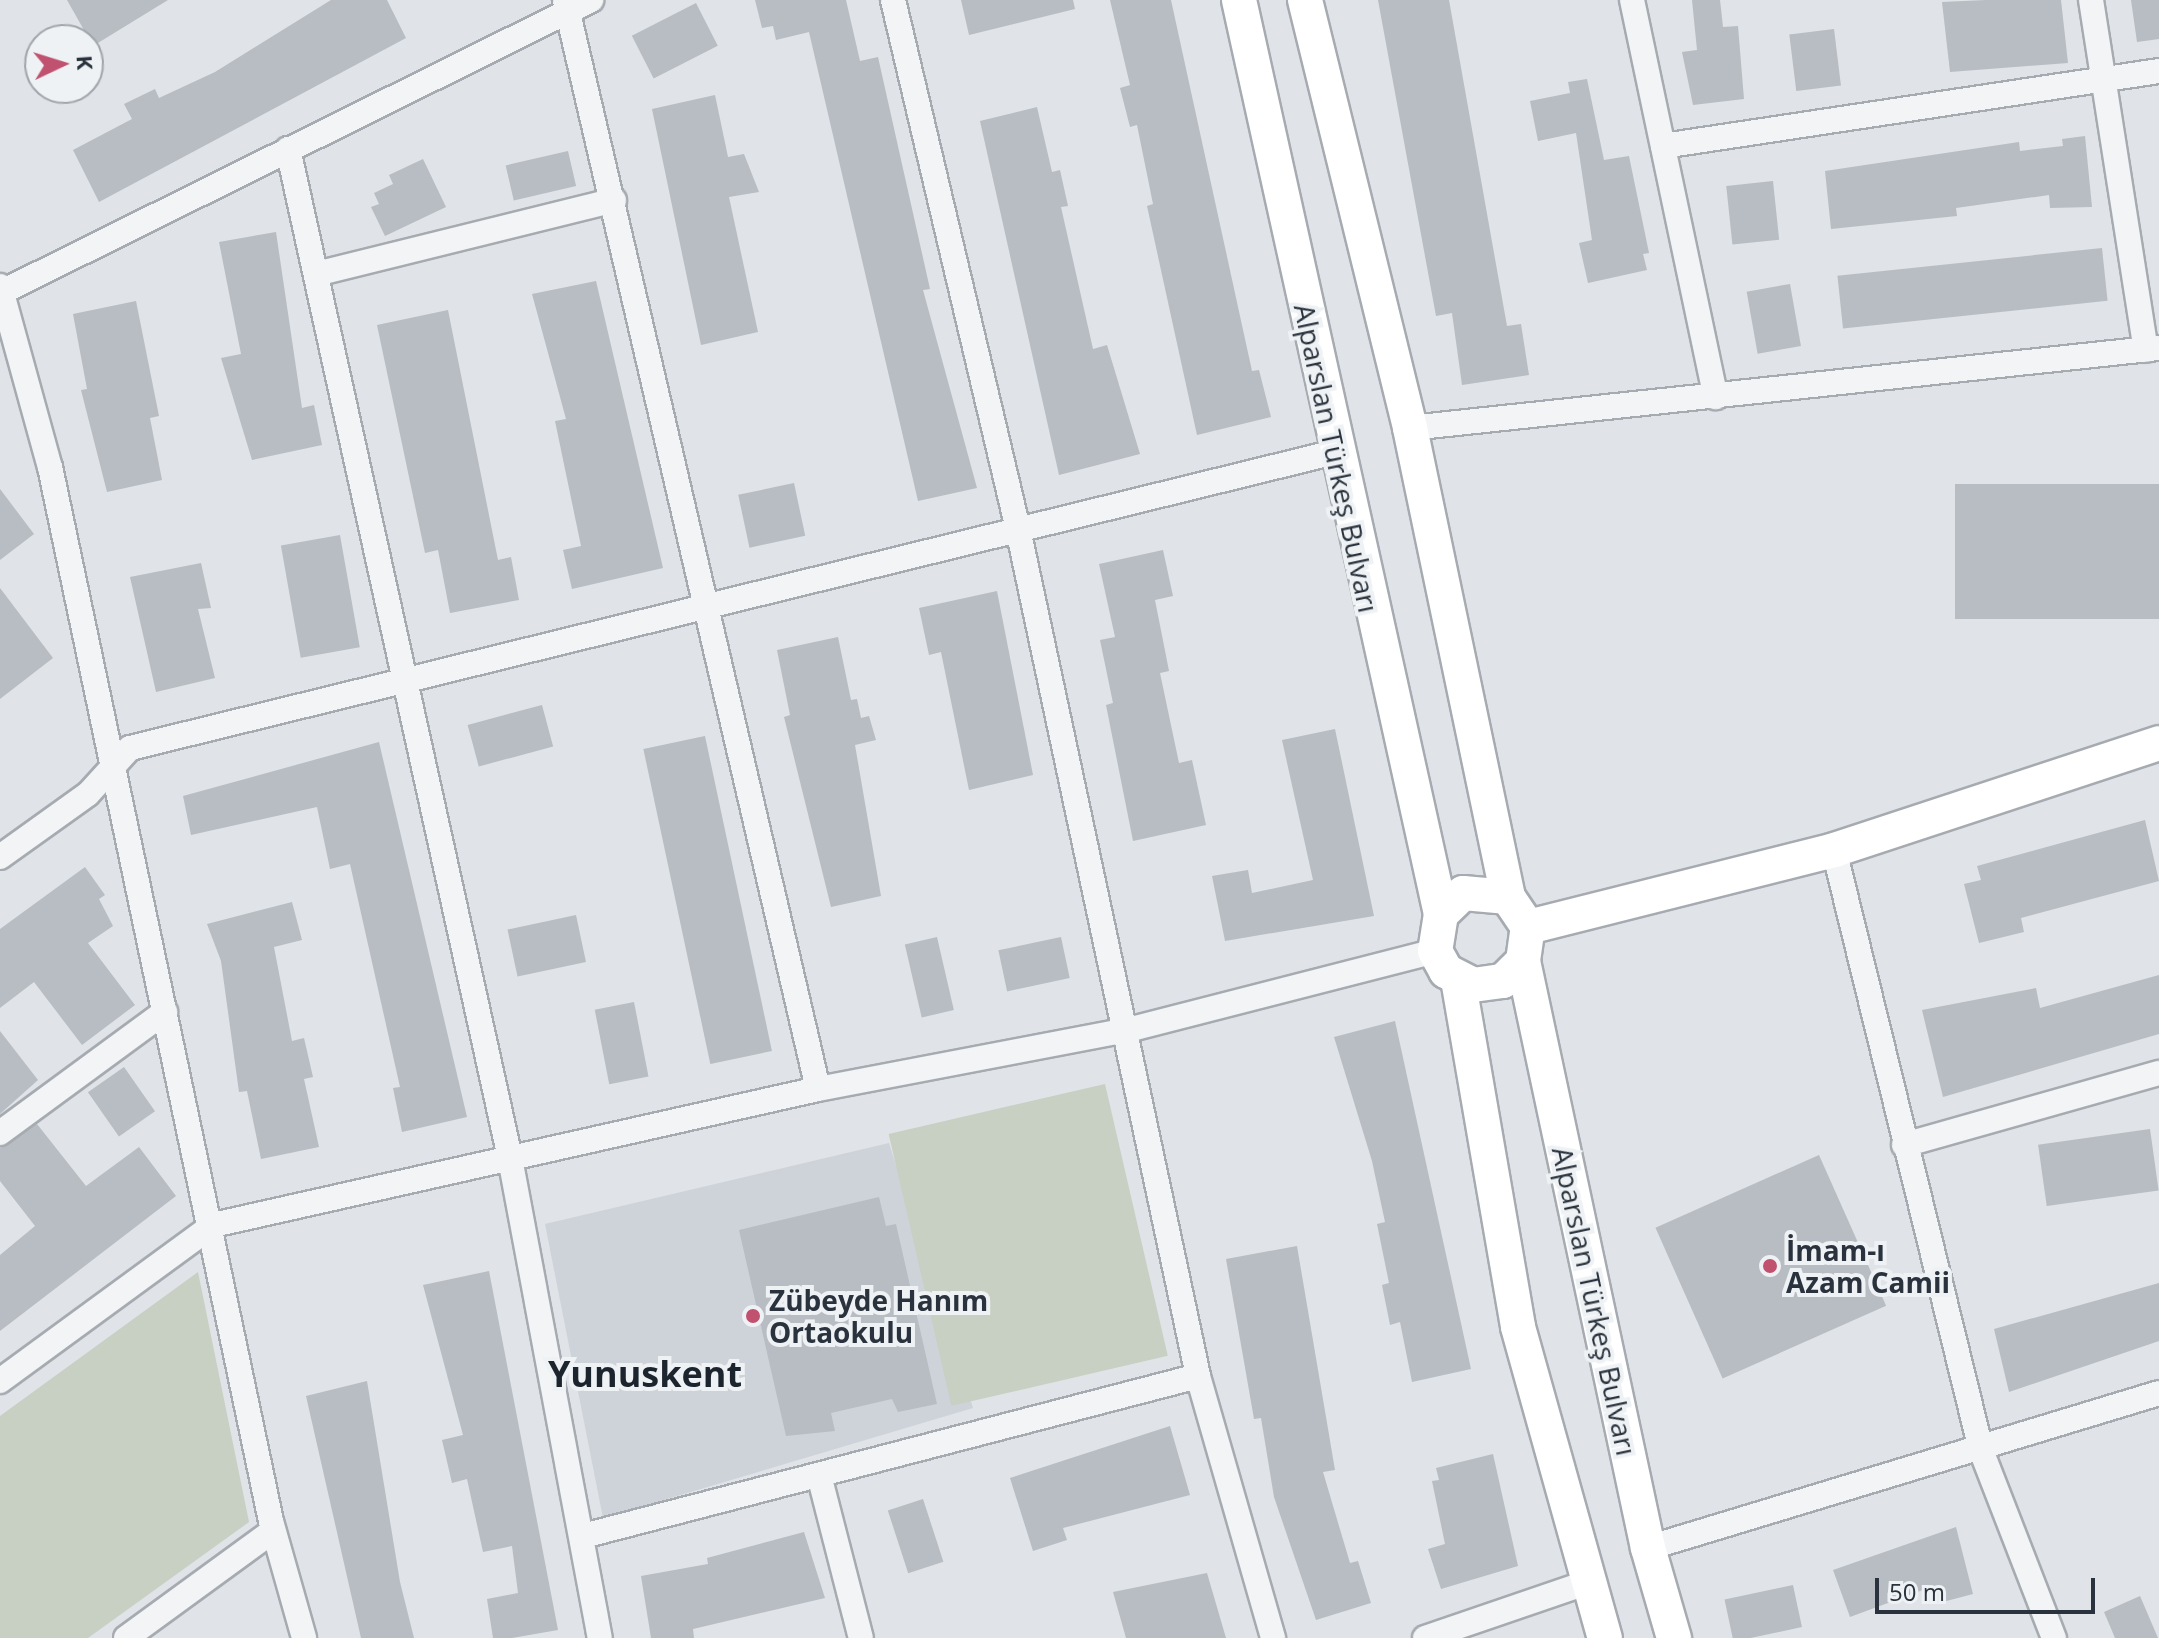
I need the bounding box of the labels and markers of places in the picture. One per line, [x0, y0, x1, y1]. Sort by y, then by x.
place label: İmam-ı Azam Camii [1786, 1233, 1950, 1299]
marker: İmam-ı Azam Camii [1761, 1257, 1779, 1275]
place label: Zübeyde Hanım Ortaokulu [769, 1283, 988, 1349]
marker: Zübeyde Hanım Ortaokulu [744, 1307, 762, 1325]

